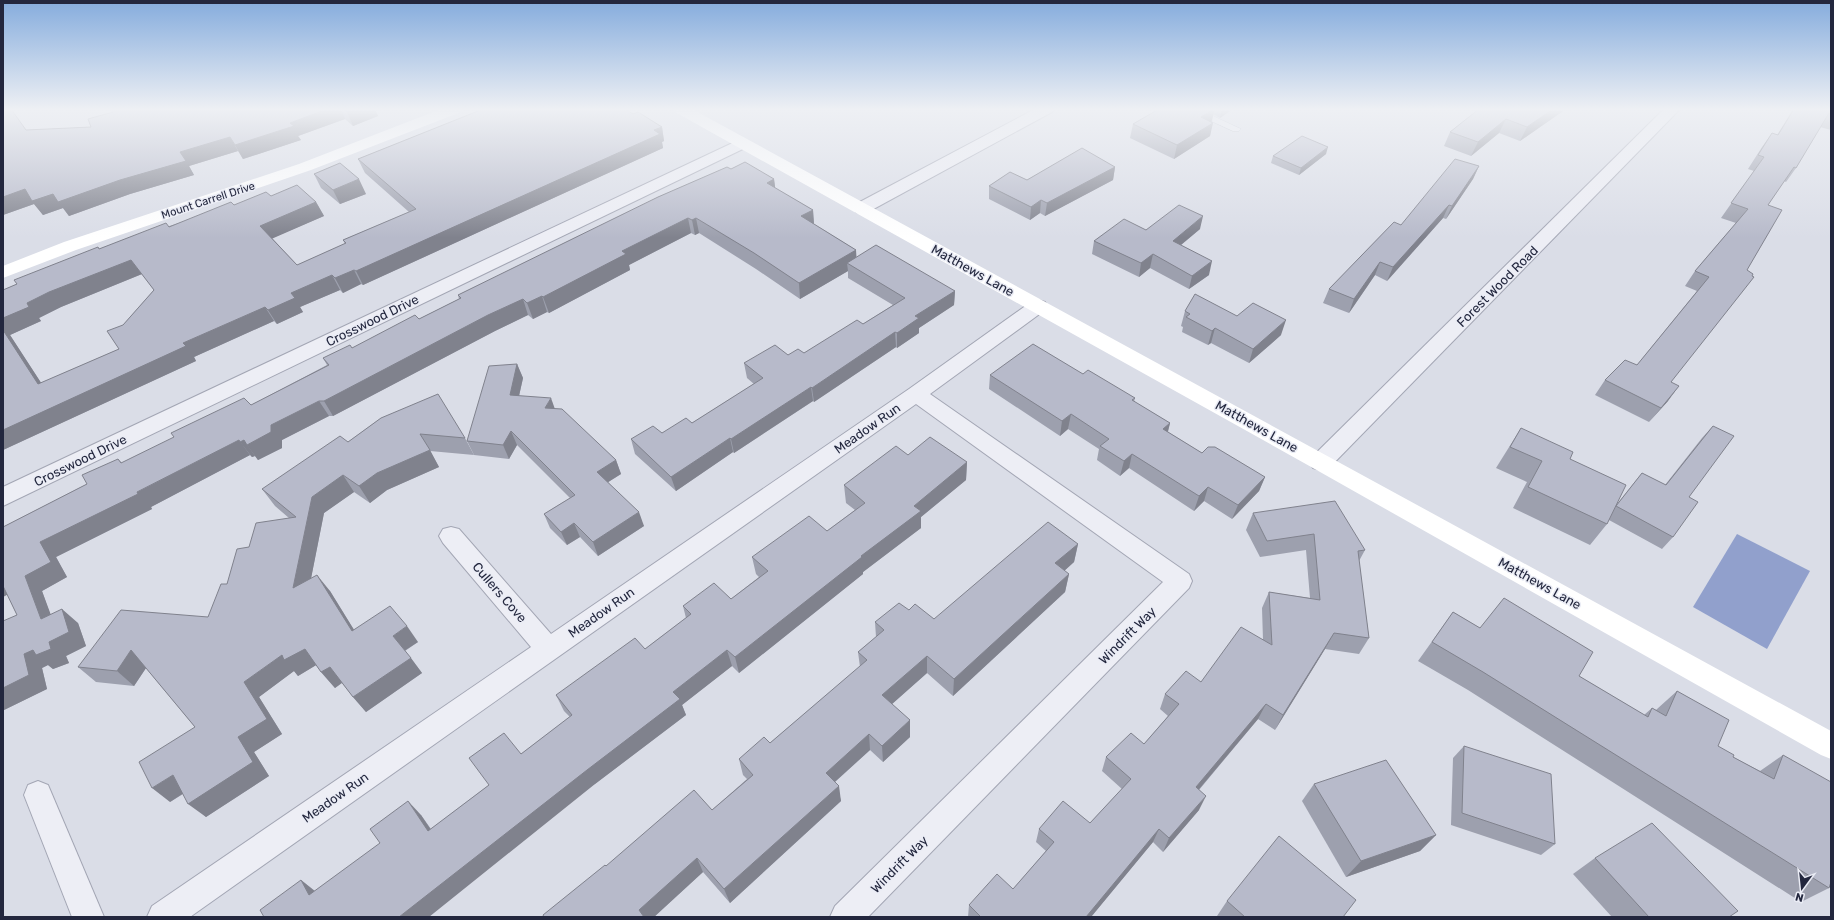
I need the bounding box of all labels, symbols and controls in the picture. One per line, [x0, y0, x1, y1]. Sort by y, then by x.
street label: Mount Carrell Drive [160, 179, 257, 222]
street label: Matthews Lane [929, 241, 1017, 299]
street label: Forest Wood Road [1454, 243, 1541, 330]
street label: Crosswood Drive [323, 291, 421, 349]
street label: Matthews Lane [1213, 397, 1301, 455]
street label: Meadow Run [831, 400, 903, 457]
street label: Crosswood Drive [31, 431, 129, 489]
street label: Matthews Lane [1496, 554, 1584, 612]
street label: Cullers Cove [469, 559, 530, 626]
street label: Meadow Run [565, 584, 637, 641]
street label: Windrift Way [1096, 604, 1159, 667]
street label: Meadow Run [299, 769, 371, 826]
street label: Windrift Way [868, 833, 931, 896]
north arrow [1782, 868, 1822, 908]
text: N [1794, 890, 1805, 904]

